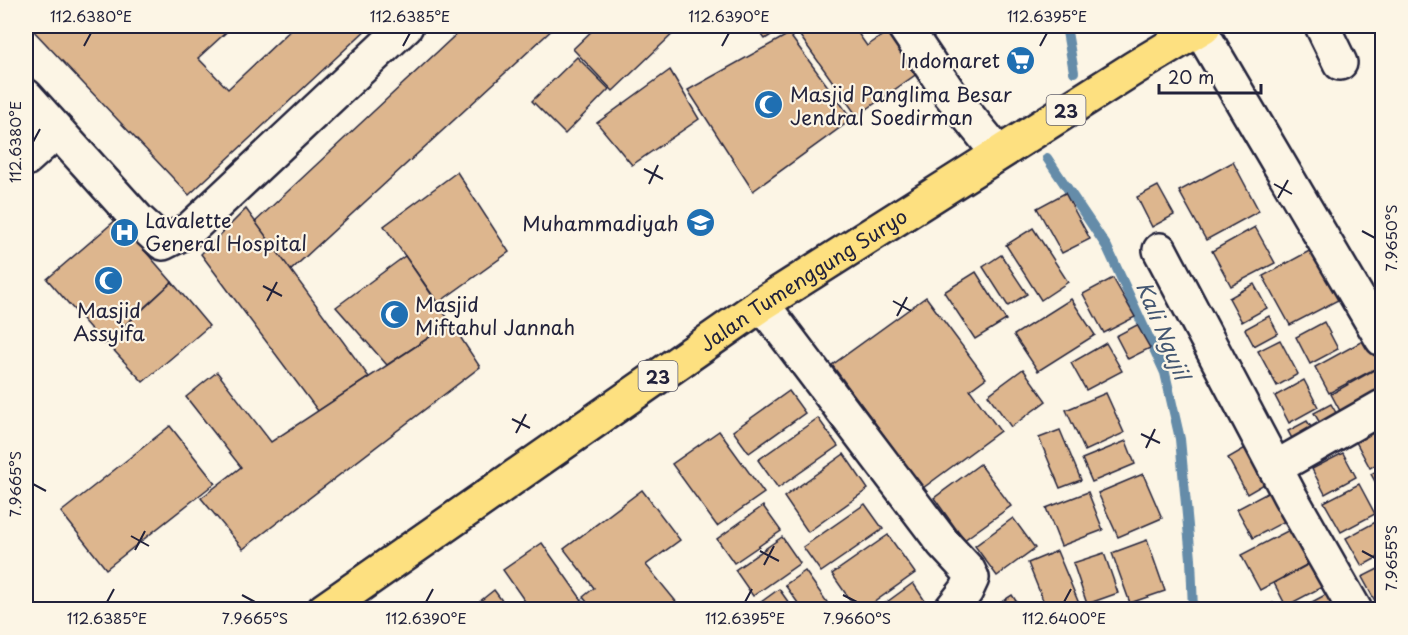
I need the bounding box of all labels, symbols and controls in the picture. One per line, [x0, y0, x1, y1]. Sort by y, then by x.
text: 112.6380°E [50, 4, 132, 27]
text: 112.6385°E [370, 4, 450, 27]
text: 112.6390°E [688, 4, 770, 27]
text: 112.6395°E [1007, 4, 1087, 27]
supermarket icon: Indomaret [1005, 44, 1037, 76]
place label: Indomaret [901, 45, 1000, 75]
scale bar [1159, 57, 1261, 95]
text: 20 m [1168, 63, 1214, 90]
place label: Masjid Panglima Besar Jendral Soedirman [790, 79, 1012, 132]
mosque icon: Masjid Panglima Besar Jendral Soedirman [753, 89, 785, 121]
road number: 23 [1046, 95, 1086, 125]
text: 112.6380°E [3, 101, 26, 183]
street label: Jalan Tumenggung Suryo [693, 201, 913, 359]
text: 7.9650°S [1379, 204, 1402, 272]
place label: Lavalette General Hospital [145, 205, 307, 258]
school or university icon: Muhammadiyah [684, 207, 716, 239]
place label: Muhammadiyah [522, 208, 679, 238]
hospital icon: Lavalette General Hospital [108, 216, 140, 248]
mosque icon: Masjid Assyifa [93, 264, 125, 296]
water label: Kali Ngujil [1129, 276, 1200, 387]
place label: Masjid Miftahul Jannah [415, 289, 575, 342]
place label: Masjid Assyifa [73, 295, 145, 348]
mosque icon: Masjid Miftahul Jannah [378, 299, 410, 331]
road number: 23 [638, 361, 678, 391]
text: 7.9665°S [3, 451, 26, 517]
text: 7.9655°S [1379, 525, 1402, 591]
text: 112.6385°E [67, 606, 147, 629]
text: 7.9665°S [222, 606, 288, 629]
text: 112.6390°E [385, 606, 467, 629]
text: 112.6395°E [705, 606, 785, 629]
text: 7.9660°S [823, 606, 891, 629]
text: 112.6400°E [1022, 606, 1106, 629]

